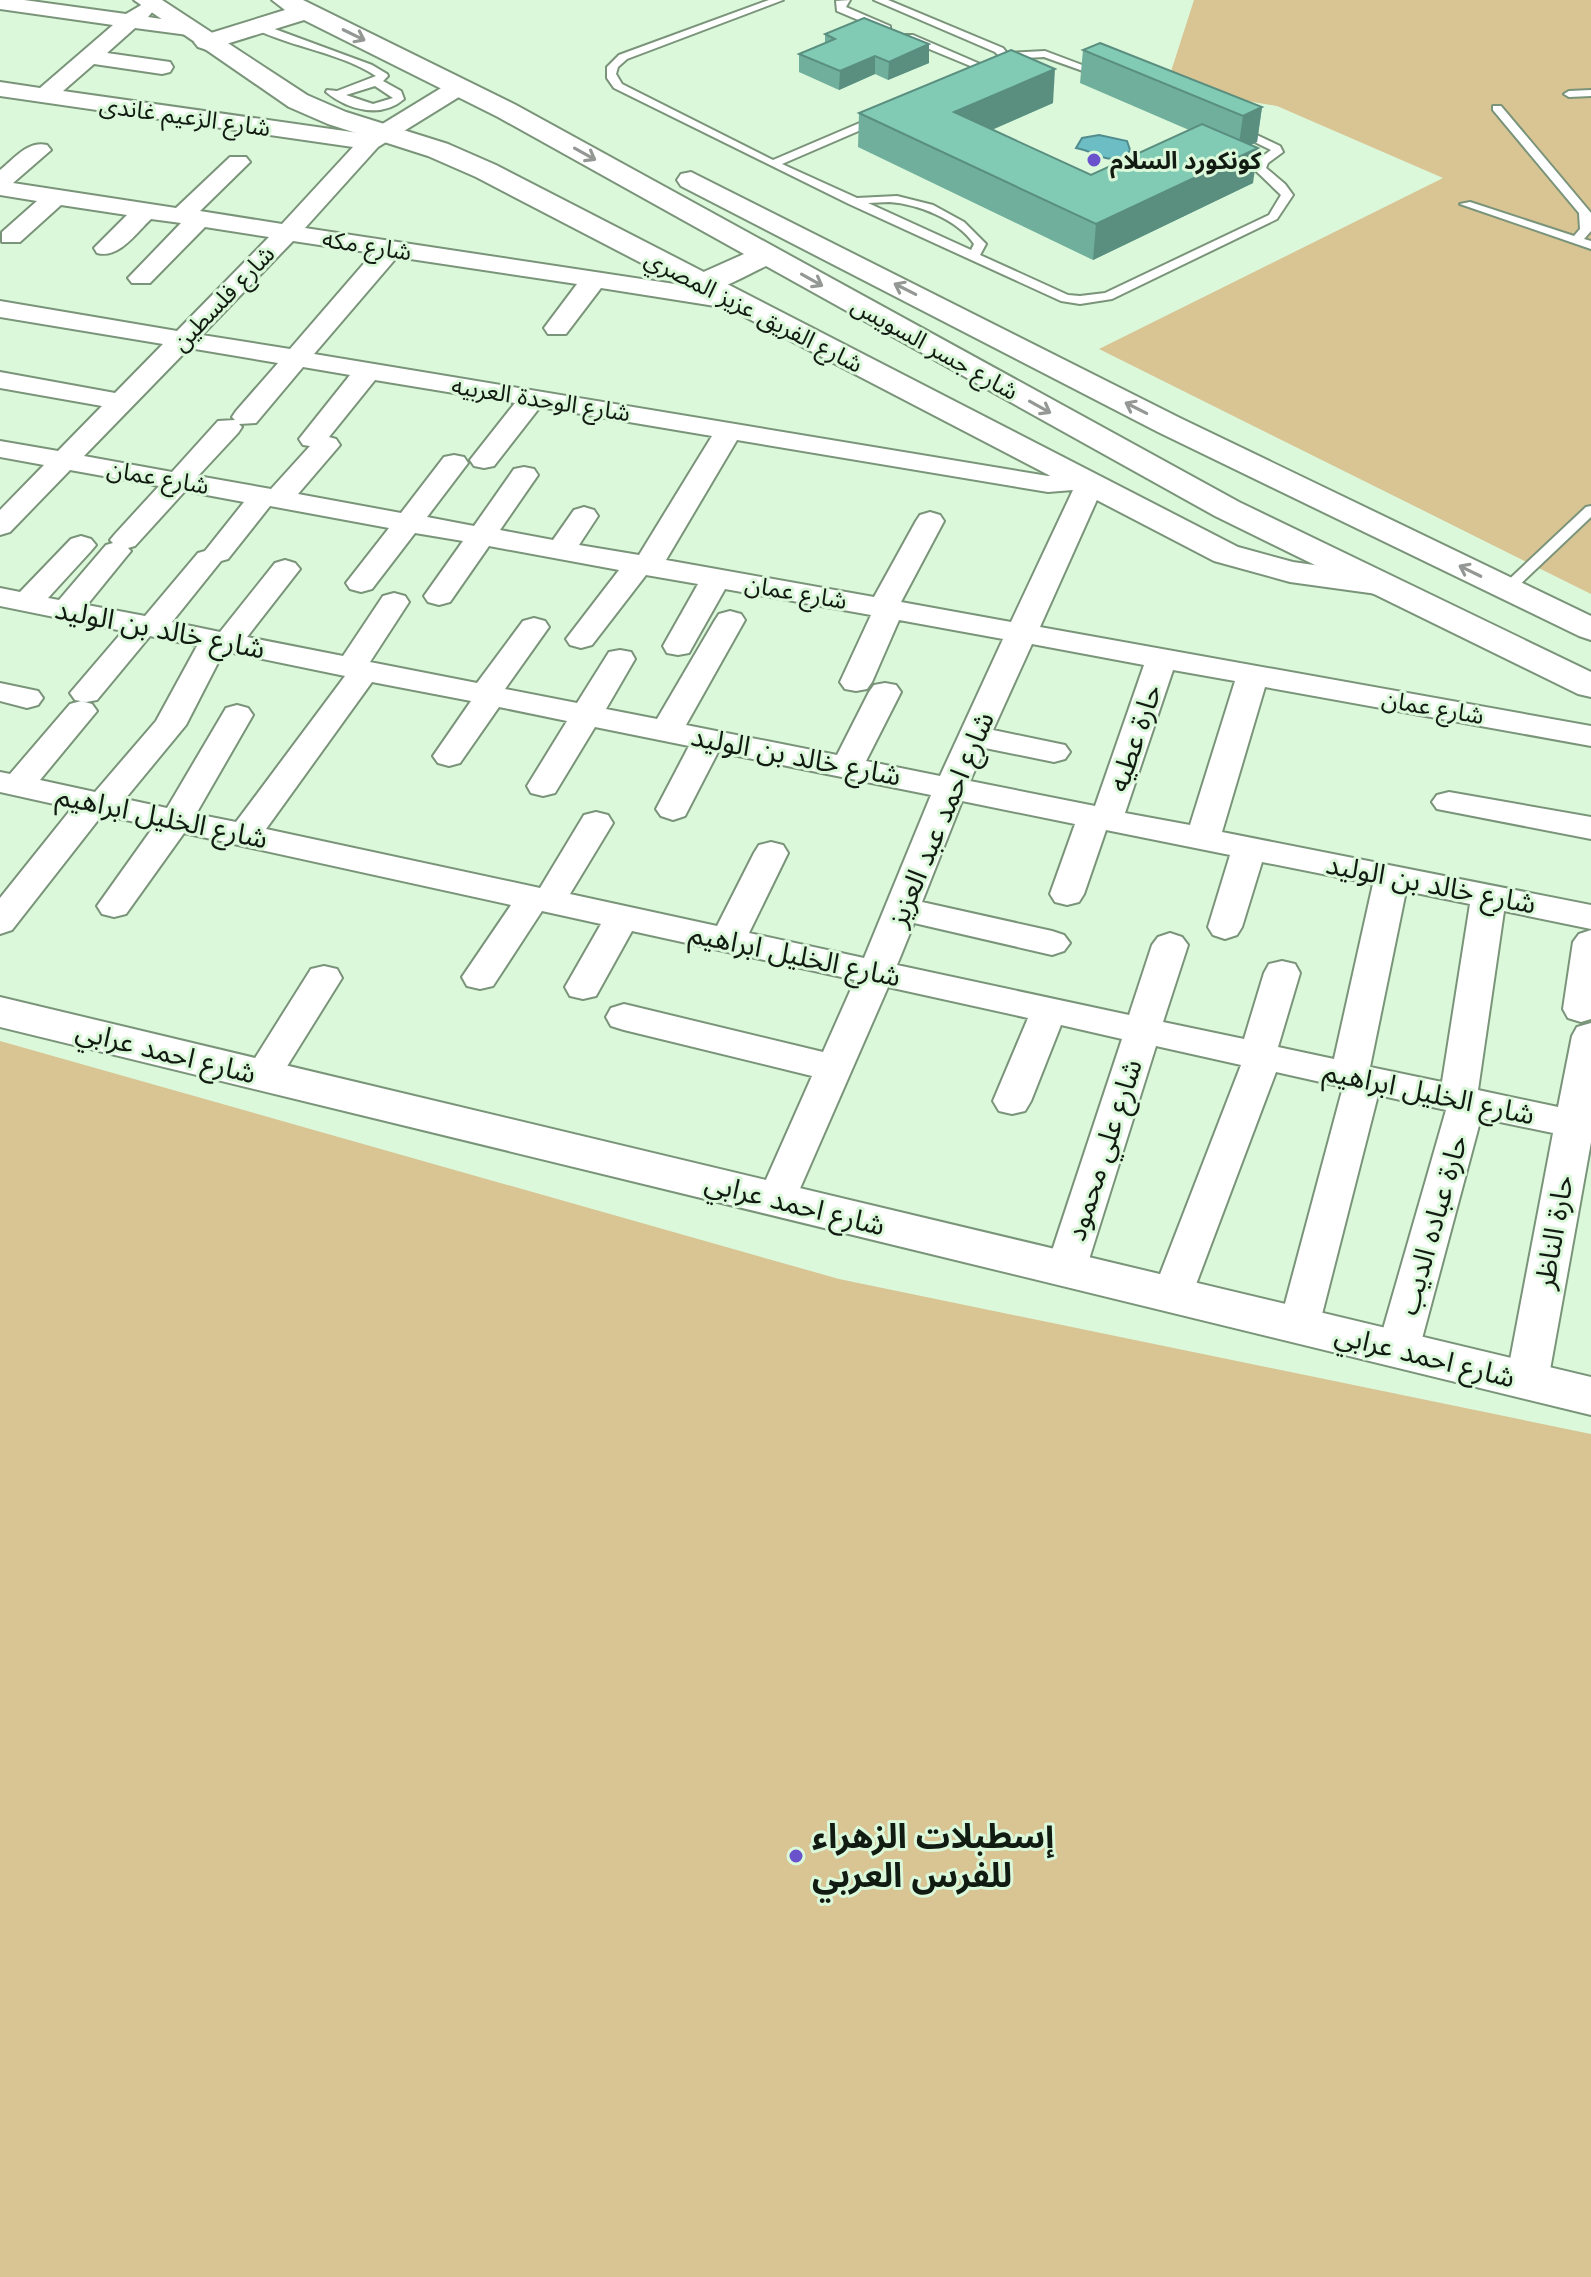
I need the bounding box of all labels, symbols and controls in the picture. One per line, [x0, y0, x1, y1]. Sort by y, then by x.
one-way arrow [342, 28, 366, 43]
street label: شارع الزعيم غاندى [97, 90, 272, 145]
one-way arrow [573, 146, 596, 162]
place label: كونكورد السلام [1110, 146, 1262, 179]
marker: كونكورد السلام [1085, 151, 1103, 169]
street label: شارع مكه [320, 224, 414, 269]
street label: شارع فلسطين [166, 239, 283, 359]
street label: شارع الفريق عزيز المصري [638, 243, 868, 383]
one-way arrow [800, 273, 824, 289]
one-way arrow [893, 281, 917, 297]
street label: شارع جسر السويس [845, 290, 1023, 408]
street label: شارع الوحدة العربيه [449, 371, 633, 430]
one-way arrow [1027, 399, 1051, 415]
one-way arrow [1125, 399, 1148, 415]
street label: شارع عمان [104, 454, 211, 503]
one-way arrow [1458, 563, 1482, 578]
street label: شارع عمان [742, 569, 849, 618]
street label: شارع خالد بن الوليد [51, 591, 268, 669]
street label: حارة عطيه [1100, 680, 1170, 796]
street label: شارع عمان [1379, 684, 1486, 733]
street label: شارع احمد عبد العزيز [880, 706, 1005, 934]
street label: شارع خالد بن الوليد [687, 718, 904, 796]
street label: شارع الخليل ابراهيم [52, 778, 271, 860]
street label: شارع خالد بن الوليد [1322, 846, 1539, 924]
street label: شارع الخليل ابراهيم [685, 916, 904, 998]
street label: شارع احمد عرابي [72, 1013, 260, 1095]
street label: شارع الخليل ابراهيم [1319, 1054, 1538, 1136]
street label: شارع علي محمود [1058, 1055, 1153, 1246]
street label: حارة عباده الديب [1391, 1131, 1475, 1319]
street label: شارع احمد عرابي [701, 1165, 889, 1247]
street label: حارة الناظر [1527, 1172, 1581, 1293]
street label: شارع احمد عرابي [1331, 1317, 1519, 1399]
place label: إسطبلات الزهراء للفرس العربي [812, 1815, 1055, 1903]
marker: إسطبلات الزهراء للفرس العربي [787, 1847, 805, 1865]

